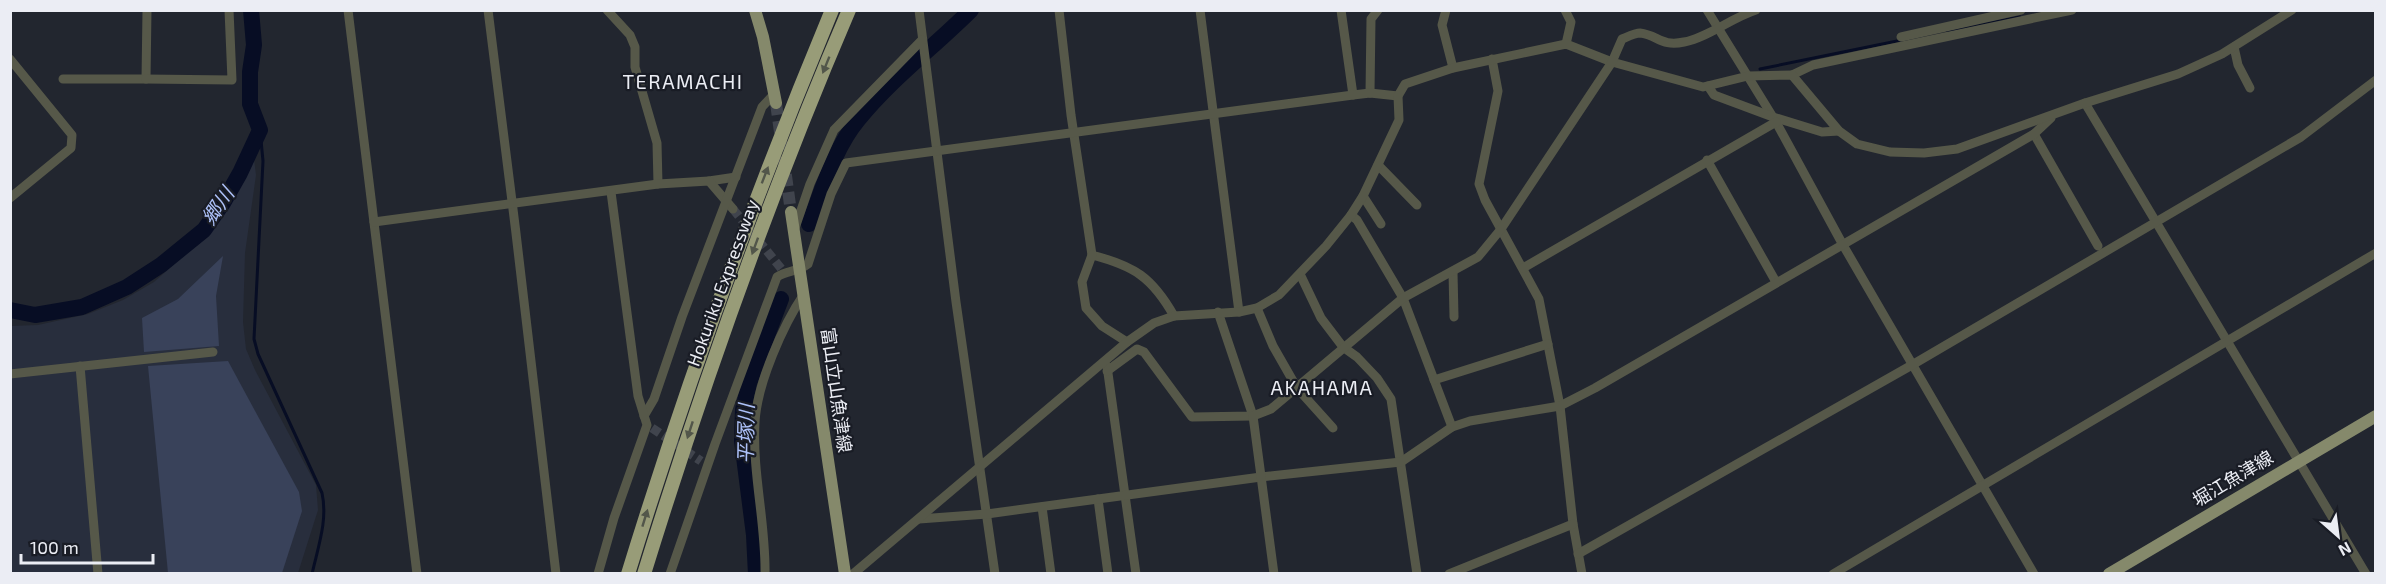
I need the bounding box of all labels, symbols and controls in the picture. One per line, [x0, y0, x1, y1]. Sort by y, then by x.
one-way arrow [821, 56, 831, 74]
district label: TERAMACHI [622, 69, 744, 93]
one-way arrow [761, 166, 771, 184]
water label: 郷川 [196, 180, 239, 229]
street label: Hokuriku Expressway [682, 196, 763, 369]
one-way arrow [750, 237, 759, 255]
street label: 富山立山魚津線 [817, 326, 857, 454]
district label: AKAHAMA [1271, 375, 1373, 399]
water label: 平塚川 [732, 402, 758, 464]
one-way arrow [685, 421, 694, 439]
street label: 堀江魚津線 [2188, 446, 2277, 511]
north arrow [2308, 506, 2368, 566]
one-way arrow [641, 509, 650, 527]
scale bar [21, 527, 153, 565]
text: 100 m [30, 536, 79, 558]
text: N [2336, 539, 2355, 561]

